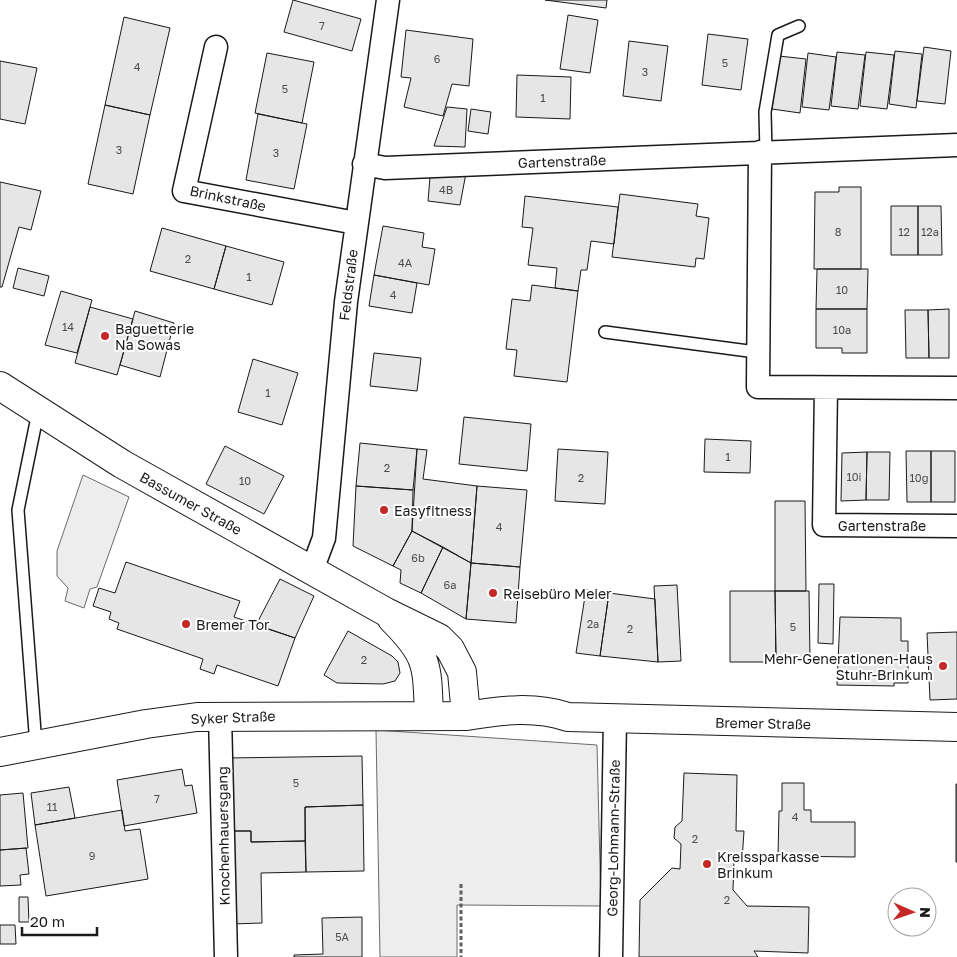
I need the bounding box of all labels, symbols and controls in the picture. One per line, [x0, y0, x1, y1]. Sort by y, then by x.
house number: 7 [319, 19, 325, 32]
house number: 6 [434, 52, 441, 65]
house number: 5 [722, 56, 728, 69]
house number: 4 [134, 60, 141, 73]
house number: 3 [642, 65, 648, 78]
house number: 5 [282, 82, 288, 95]
house number: 1 [540, 91, 546, 104]
house number: 3 [116, 143, 122, 156]
house number: 3 [273, 146, 279, 159]
street label: Gartenstraße [518, 151, 606, 171]
street label: Brinkstraße [188, 182, 268, 214]
house number: 4B [439, 183, 453, 196]
house number: 8 [835, 225, 842, 238]
house number: 12 [898, 225, 910, 238]
house number: 12a [921, 225, 939, 238]
street label: Feldstraße [335, 248, 361, 322]
house number: 2 [185, 252, 191, 265]
house number: 4A [398, 256, 413, 269]
house number: 1 [246, 270, 252, 283]
house number: 10 [836, 283, 848, 296]
house number: 4 [390, 288, 397, 301]
house number: 14 [62, 320, 74, 333]
place label: Baguetterie Na Sowas [115, 320, 194, 353]
house number: 10a [833, 323, 851, 336]
marker: Baguetterie Na Sowas [99, 330, 111, 342]
house number: 1 [265, 386, 271, 399]
house number: 1 [725, 450, 731, 463]
house number: 2 [384, 461, 390, 474]
street label: Bassumer Straße [137, 468, 245, 538]
house number: 10i [846, 470, 862, 483]
house number: 2 [578, 471, 584, 484]
house number: 10g [910, 471, 928, 484]
house number: 10 [239, 474, 251, 487]
place label: Easyfitness [394, 502, 472, 519]
marker: Easyfitness [378, 504, 390, 516]
street label: Gartenstraße [838, 517, 926, 534]
house number: 4 [496, 520, 503, 533]
house number: 6b [411, 551, 425, 564]
house number: 6a [444, 578, 456, 591]
place label: Reisebüro Meier [503, 585, 612, 602]
marker: Reisebüro Meier [487, 587, 499, 599]
place label: Bremer Tor [196, 616, 270, 633]
house number: 2a [587, 617, 599, 630]
marker: Bremer Tor [180, 618, 192, 630]
house number: 5 [790, 620, 796, 633]
house number: 2 [627, 622, 633, 635]
place label: Mehr-Generationen-Haus Stuhr-Brinkum [764, 650, 933, 683]
house number: 2 [361, 653, 367, 666]
marker: Mehr-Generationen-Haus Stuhr-Brinkum [937, 660, 949, 672]
street label: Syker Straße [190, 707, 276, 727]
street label: Bremer Straße [715, 714, 811, 732]
street label: Georg-Lohmann-Straße [603, 759, 623, 917]
street label: Knochenhauersgang [213, 766, 233, 906]
house number: 5 [293, 776, 299, 789]
house number: 7 [154, 792, 160, 805]
house number: 11 [47, 800, 57, 813]
house number: 4 [792, 810, 799, 823]
house number: 2 [692, 832, 698, 845]
place label: Kreissparkasse Brinkum [717, 848, 819, 881]
house number: 9 [89, 849, 95, 862]
marker: Kreissparkasse Brinkum [701, 858, 713, 870]
north arrow [887, 887, 937, 937]
house number: 2 [724, 893, 730, 906]
scale bar [22, 904, 98, 936]
text: N [917, 907, 934, 918]
text: 20 m [30, 912, 65, 930]
house number: 5A [335, 930, 350, 943]

